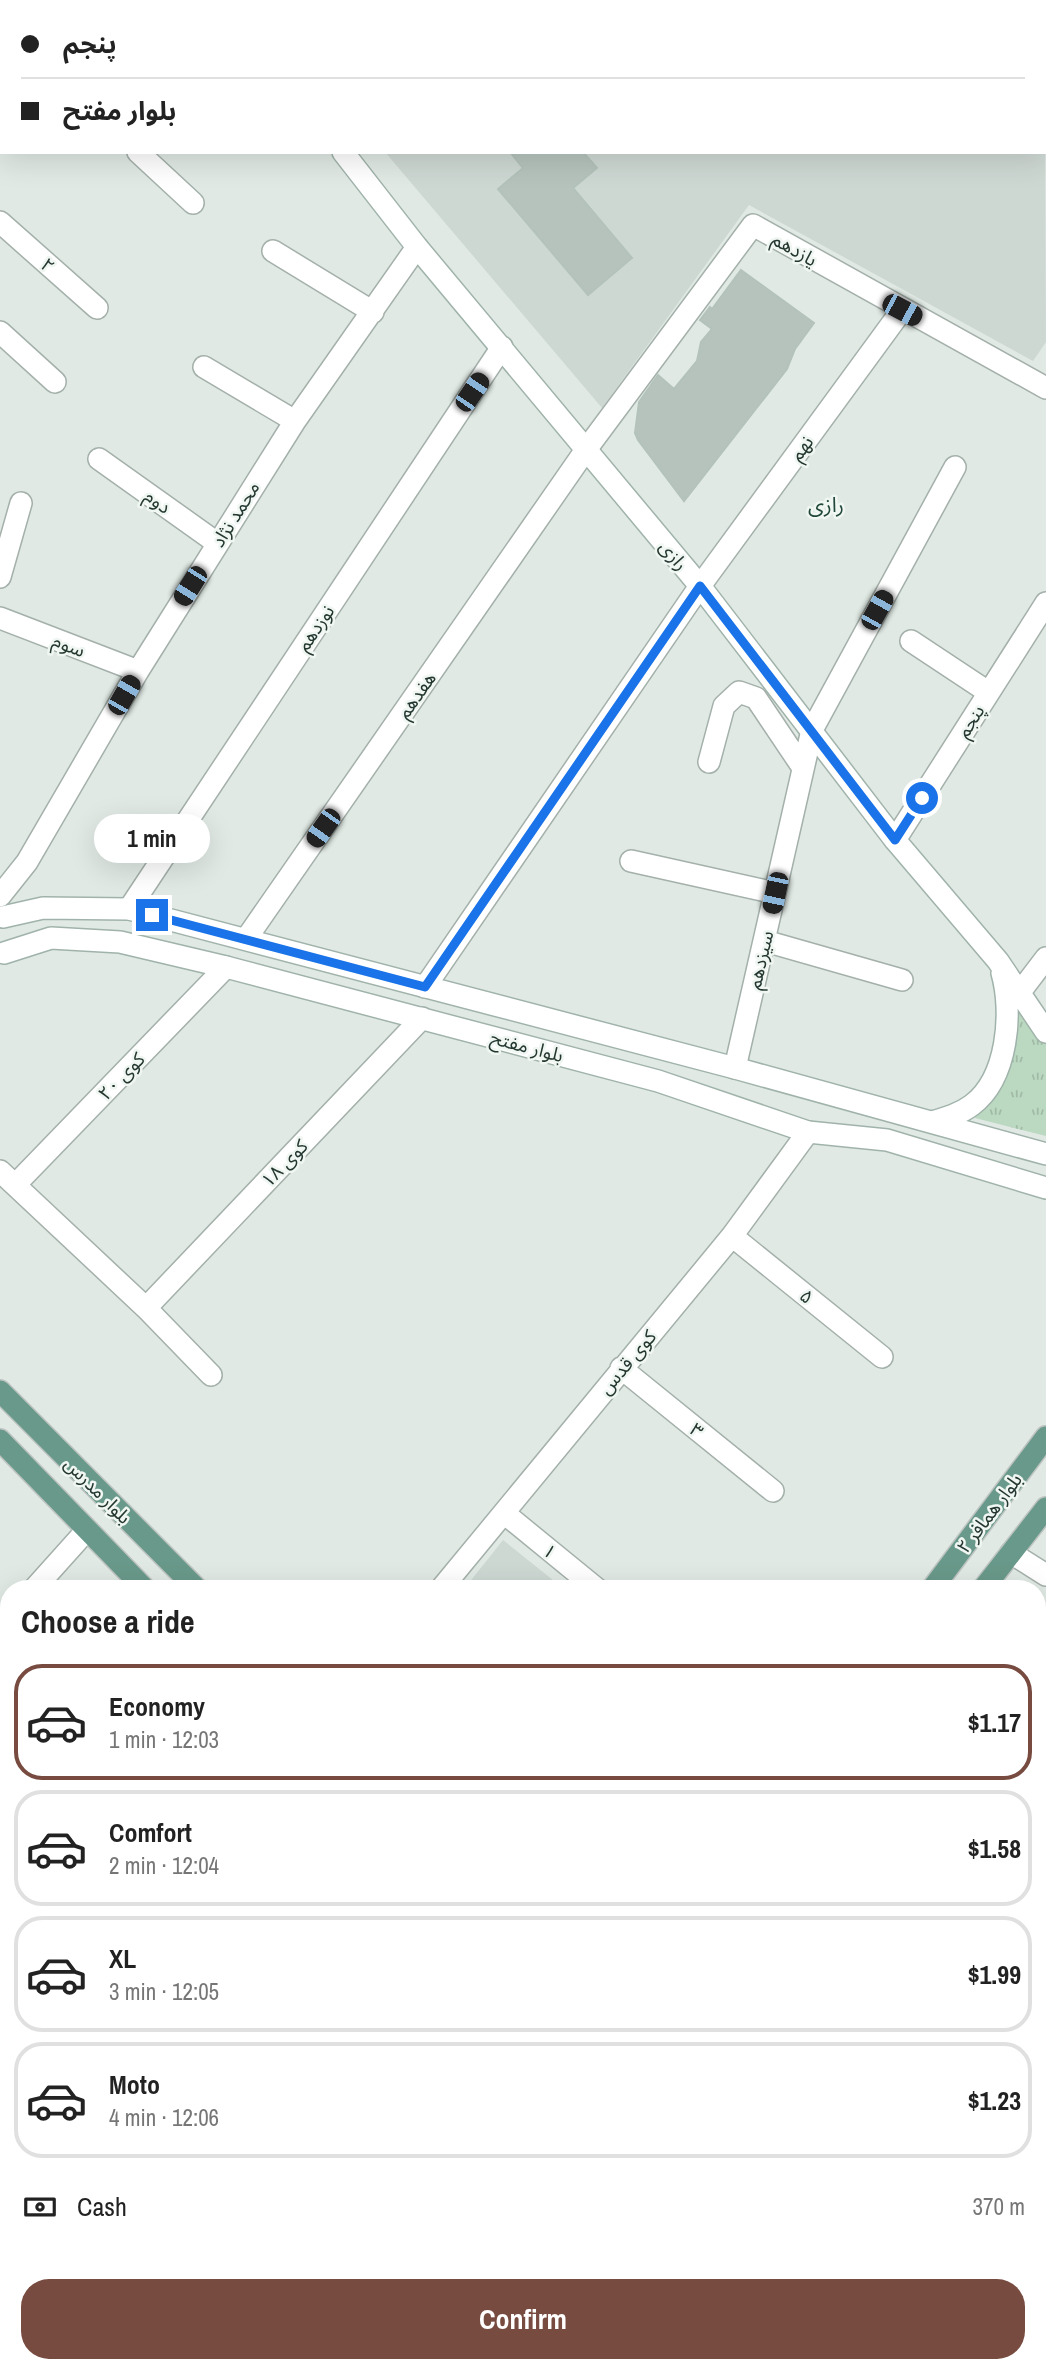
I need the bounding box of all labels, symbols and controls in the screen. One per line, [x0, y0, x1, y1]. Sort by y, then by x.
text: پنجم [63, 26, 117, 61]
text: بلوار مفتح [63, 93, 176, 128]
street label: یازدهم [767, 226, 822, 274]
street label: ۲ [35, 252, 61, 278]
car [879, 291, 926, 329]
car [452, 369, 493, 415]
street label: نهم [783, 430, 821, 467]
street label: محمد نژاد [205, 476, 265, 552]
street label: دوم [138, 483, 176, 521]
district label: رازی [808, 490, 844, 519]
street label: رازی [654, 534, 694, 576]
car [170, 563, 211, 609]
car [858, 587, 897, 633]
street label: نوزدهم [290, 600, 342, 658]
street label: سوم [48, 627, 89, 665]
street label: هفدهم [390, 666, 443, 725]
car [105, 672, 144, 718]
street label: پنجم [950, 699, 992, 744]
route start [906, 782, 938, 814]
car [303, 805, 344, 851]
callout: 1 min [94, 814, 210, 862]
text: 1 min [127, 823, 177, 854]
car [761, 870, 790, 916]
route end [136, 899, 168, 931]
street label: سیزدهم [741, 928, 781, 992]
street label: بلوار مفتح [487, 1024, 566, 1070]
street label: کوی ۲۰ [92, 1046, 151, 1106]
street label: کوی ۱۸ [255, 1133, 314, 1193]
street label: ۵ [795, 1282, 819, 1310]
street label: کوی قدس [592, 1323, 663, 1400]
street label: ۳ [685, 1416, 710, 1444]
street label: بلوار مدرس [59, 1451, 137, 1529]
street label: بلوار همافر ۲ [950, 1468, 1028, 1558]
street label: ۱ [538, 1537, 562, 1565]
text: Choose a ride [21, 1600, 195, 1643]
text: Economy [109, 1689, 205, 1724]
icon: car [25, 1691, 88, 1754]
text: $1.17 [968, 1705, 1021, 1740]
text: 1 min · 12:03 [109, 1724, 219, 1755]
text: Comfort [109, 1815, 192, 1850]
icon: car [25, 1817, 88, 1880]
text: $1.58 [968, 1831, 1021, 1866]
text: 2 min · 12:04 [109, 1850, 219, 1881]
text: XL [109, 1941, 136, 1976]
icon: car [25, 1943, 88, 2006]
text: $1.99 [968, 1957, 1021, 1992]
text: 3 min · 12:05 [109, 1976, 219, 2007]
text: Moto [109, 2067, 160, 2102]
icon: car [25, 2069, 88, 2132]
text: $1.23 [968, 2083, 1021, 2118]
text: 4 min · 12:06 [109, 2102, 219, 2133]
icon: cash [21, 2188, 59, 2226]
text: Cash [77, 2189, 127, 2224]
text: 370 m [973, 2191, 1025, 2222]
button: Confirm [21, 2279, 1025, 2359]

